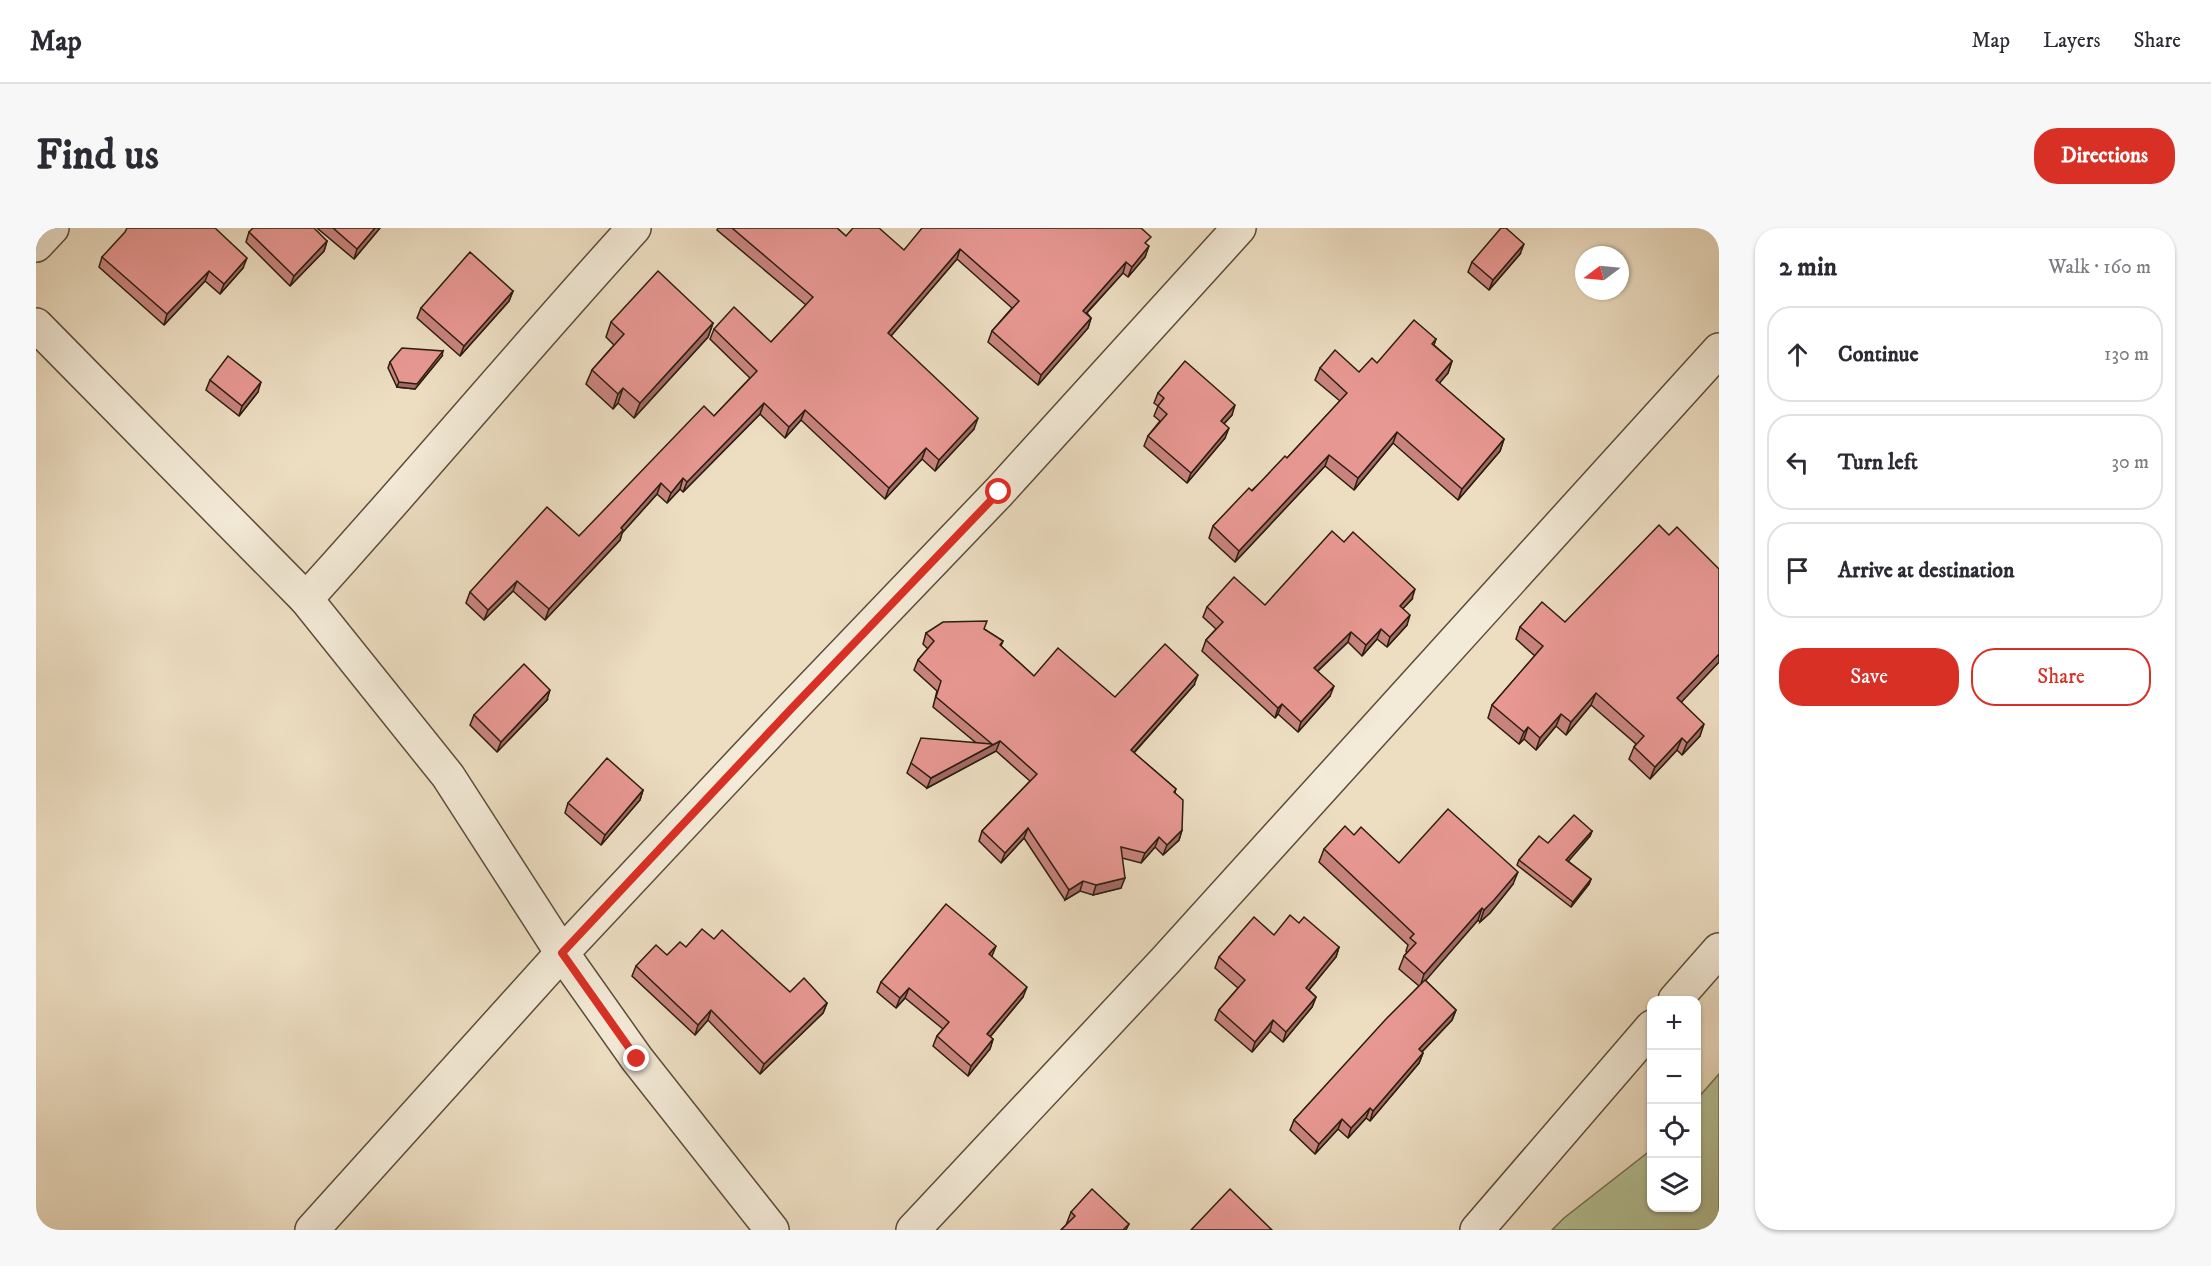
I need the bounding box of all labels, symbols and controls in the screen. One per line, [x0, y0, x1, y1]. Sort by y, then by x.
text: Map [30, 24, 82, 59]
text: Map [1971, 28, 2010, 54]
text: Layers [2043, 28, 2101, 54]
text: Share [2134, 28, 2181, 54]
button: Directions [2034, 128, 2175, 184]
text: Find us [36, 130, 159, 182]
north arrow [1575, 246, 1629, 300]
text: 2 min [1779, 251, 1837, 284]
text: Walk · 160 m [2048, 255, 2151, 280]
icon: ahead [1781, 338, 1814, 371]
text: Continue [1838, 341, 1919, 368]
text: 130 m [2104, 342, 2149, 367]
icon: left [1781, 446, 1814, 479]
text: Turn left [1838, 449, 1918, 476]
text: 30 m [2111, 450, 2149, 475]
route start [985, 478, 1011, 504]
icon: arrive [1781, 554, 1814, 587]
text: Arrive at destination [1838, 557, 2015, 584]
button: Save [1779, 648, 1959, 706]
button: Share [1971, 648, 2151, 706]
map controls [1647, 996, 1701, 1212]
button: + [1647, 996, 1701, 1050]
route end [623, 1045, 649, 1071]
button: − [1647, 1050, 1701, 1104]
button: locate [1647, 1104, 1701, 1158]
button: layers [1647, 1158, 1701, 1212]

